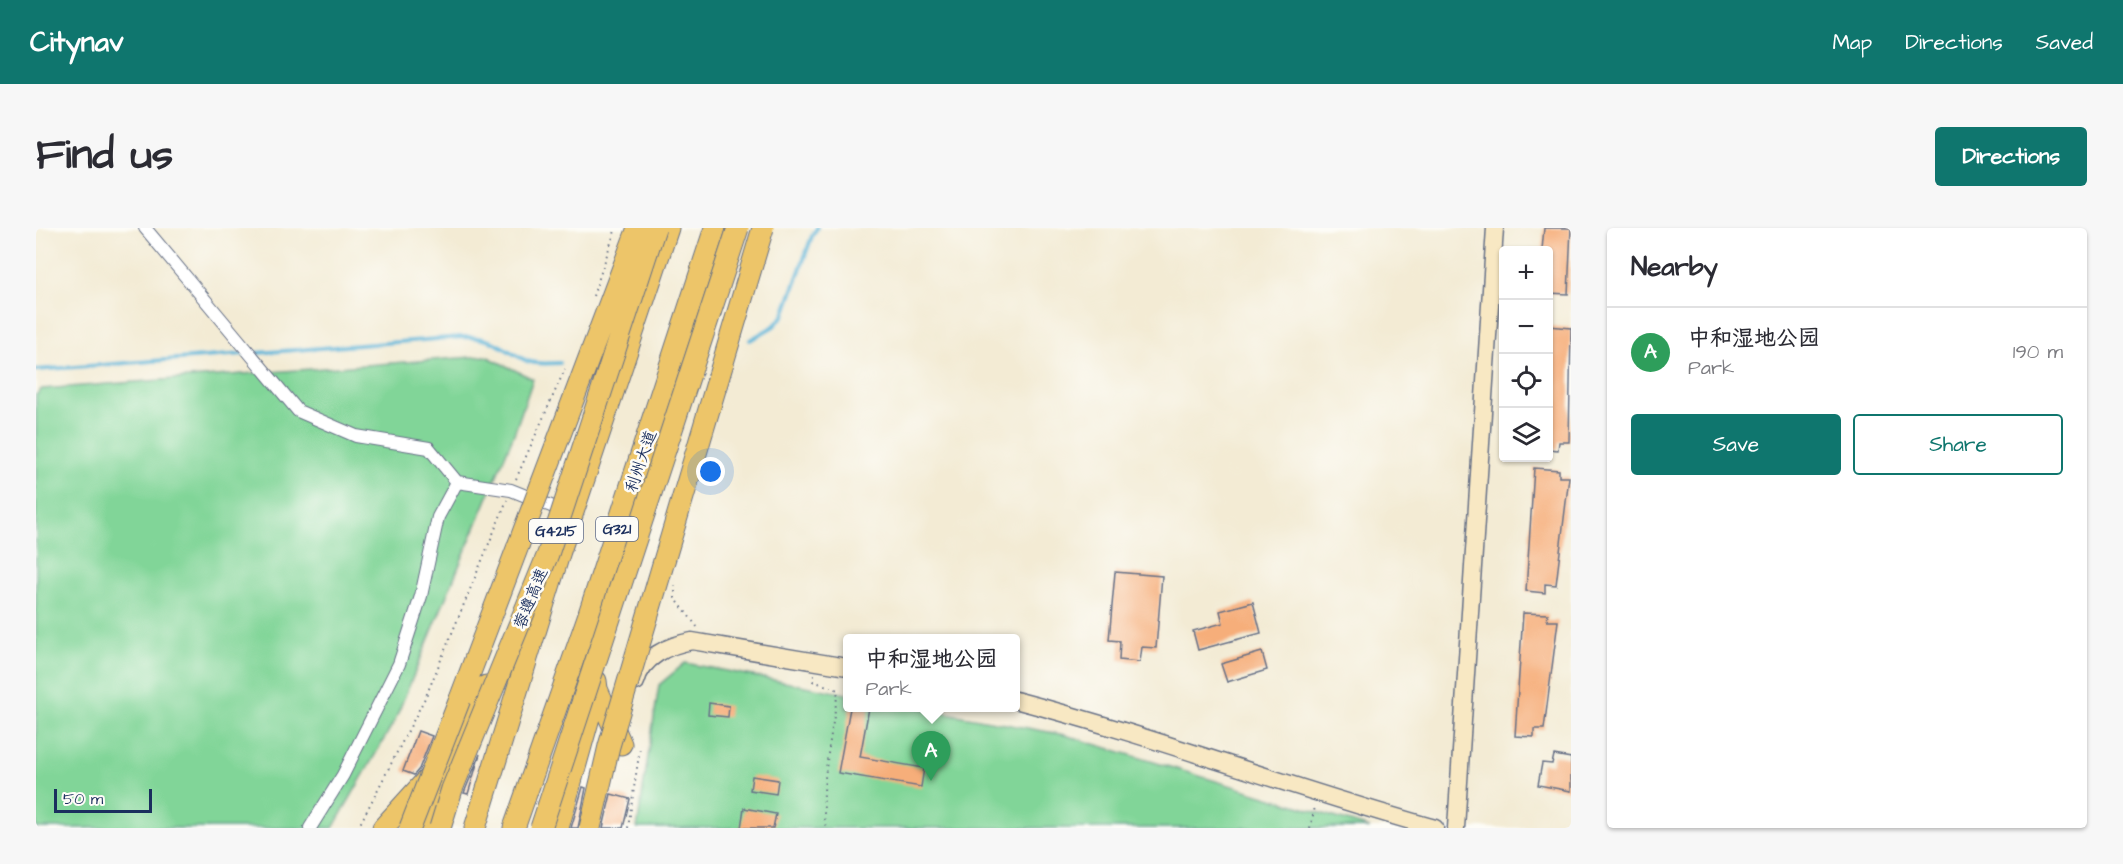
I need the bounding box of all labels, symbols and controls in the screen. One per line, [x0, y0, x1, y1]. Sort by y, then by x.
text: Citynav [30, 23, 124, 62]
text: Map [1832, 28, 1872, 57]
text: Directions [1905, 28, 2003, 57]
text: Saved [2036, 28, 2093, 57]
text: Find us [36, 127, 173, 185]
button: Directions [1935, 127, 2087, 186]
map controls [1499, 246, 1553, 462]
button: + [1499, 246, 1553, 300]
text: Nearby [1631, 249, 1718, 285]
button: − [1499, 300, 1553, 354]
text: 中和湿地公园 [1688, 323, 1820, 354]
text: A [1644, 338, 1657, 366]
text: 190 m [2013, 338, 2063, 366]
button: locate [1499, 354, 1553, 408]
text: Park [1688, 354, 1734, 382]
button: layers [1499, 408, 1553, 462]
button: Save [1631, 414, 1841, 475]
button: Share [1853, 414, 2063, 475]
street label: 利州大道 [620, 427, 662, 495]
your location [696, 457, 725, 486]
road number: G321 [596, 517, 638, 541]
road number: G4215 [529, 519, 583, 543]
street label: 蓉遵高速 [509, 565, 553, 632]
popup [843, 634, 1020, 712]
text: 中和湿地公园 [865, 644, 998, 675]
text: Park [865, 675, 912, 703]
pin: A [912, 732, 950, 781]
scale bar [54, 786, 152, 814]
text: 50 m [63, 788, 103, 810]

